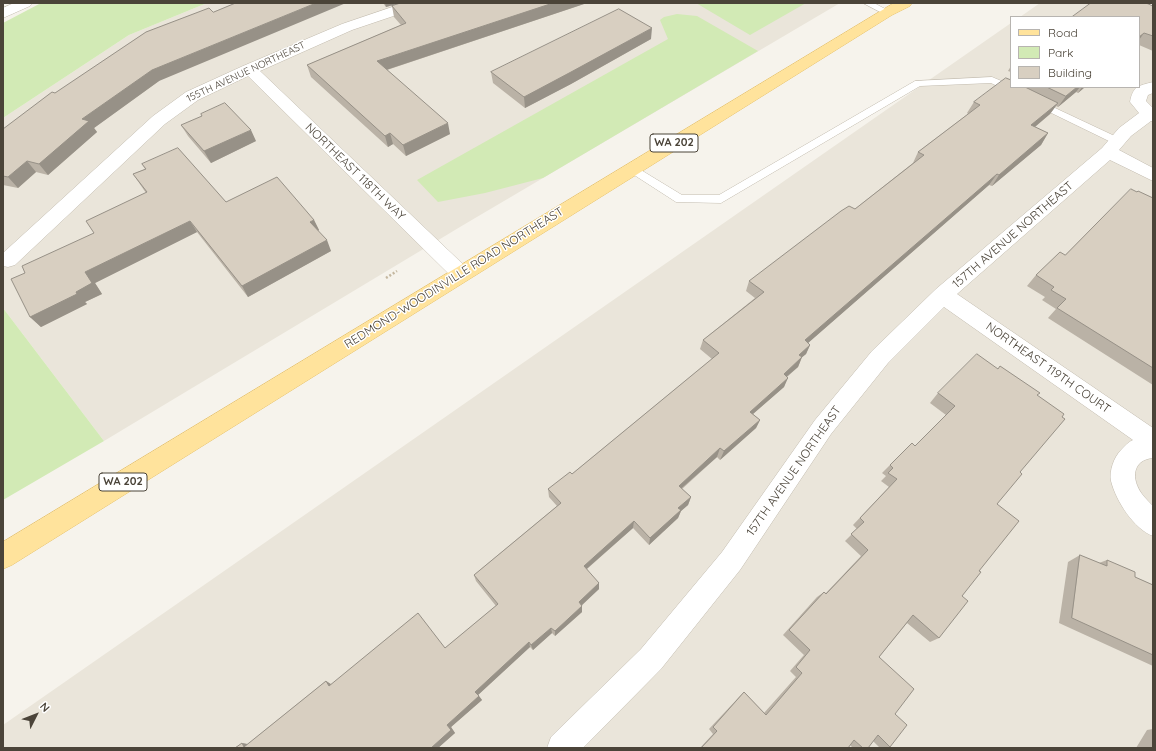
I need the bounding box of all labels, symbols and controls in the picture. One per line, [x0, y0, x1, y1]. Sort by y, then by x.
legend [1010, 16, 1140, 88]
text: Road [1048, 25, 1078, 40]
street label: 155TH AVENUE NORTHEAST [185, 39, 307, 105]
text: Park [1048, 45, 1073, 60]
text: Building [1048, 65, 1092, 80]
street label: NORTHEAST 118TH WAY [302, 121, 408, 223]
road number: WA 202 [650, 134, 698, 152]
street label: 157TH AVENUE NORTHEAST [950, 179, 1076, 291]
street label: REDMOND-WOODINVILLE ROAD NORTHEAST [342, 204, 566, 352]
street label: NORTHEAST 119TH COURT [983, 319, 1113, 417]
street label: 157TH AVENUE NORTHEAST [744, 403, 844, 539]
road number: WA 202 [99, 473, 147, 491]
north arrow [16, 695, 56, 735]
text: N [37, 699, 53, 715]

